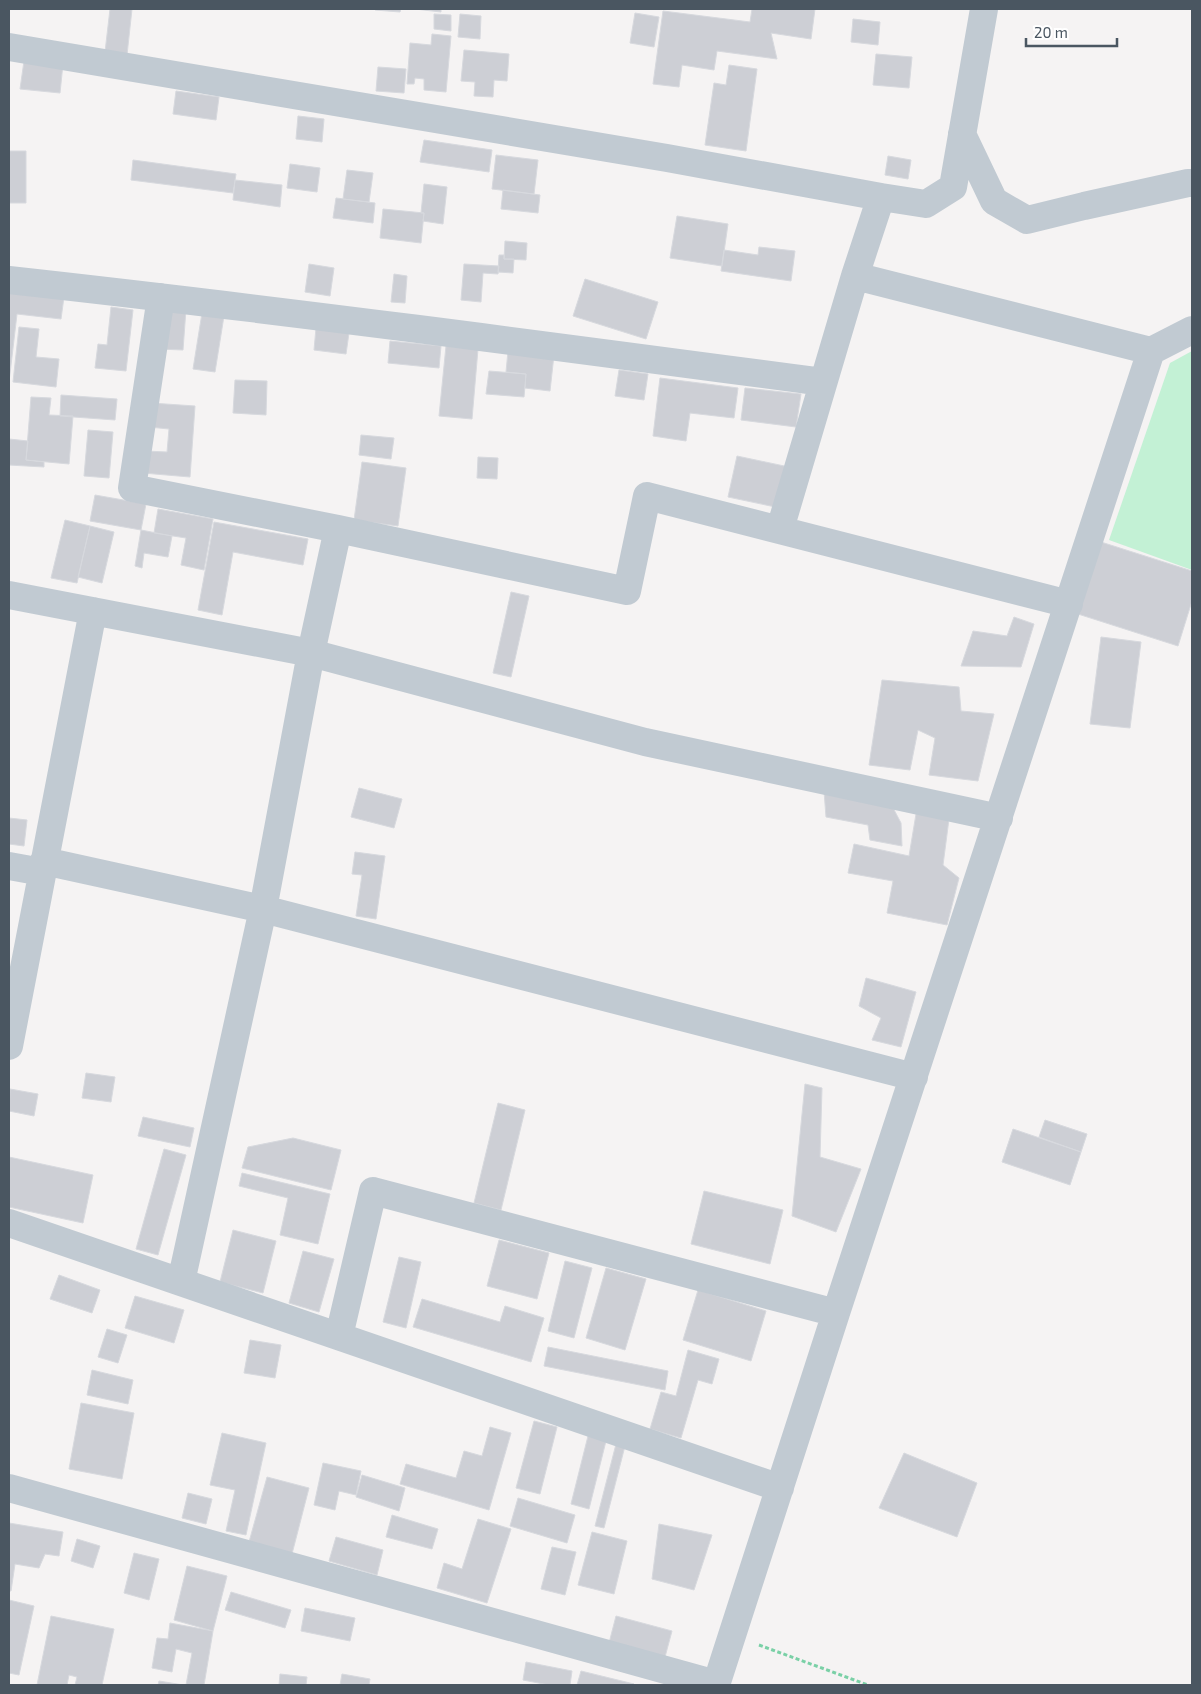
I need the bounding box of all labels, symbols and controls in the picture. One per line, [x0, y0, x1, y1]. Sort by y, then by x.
scale bar [1026, 15, 1117, 47]
text: 20 m [1034, 23, 1068, 41]

